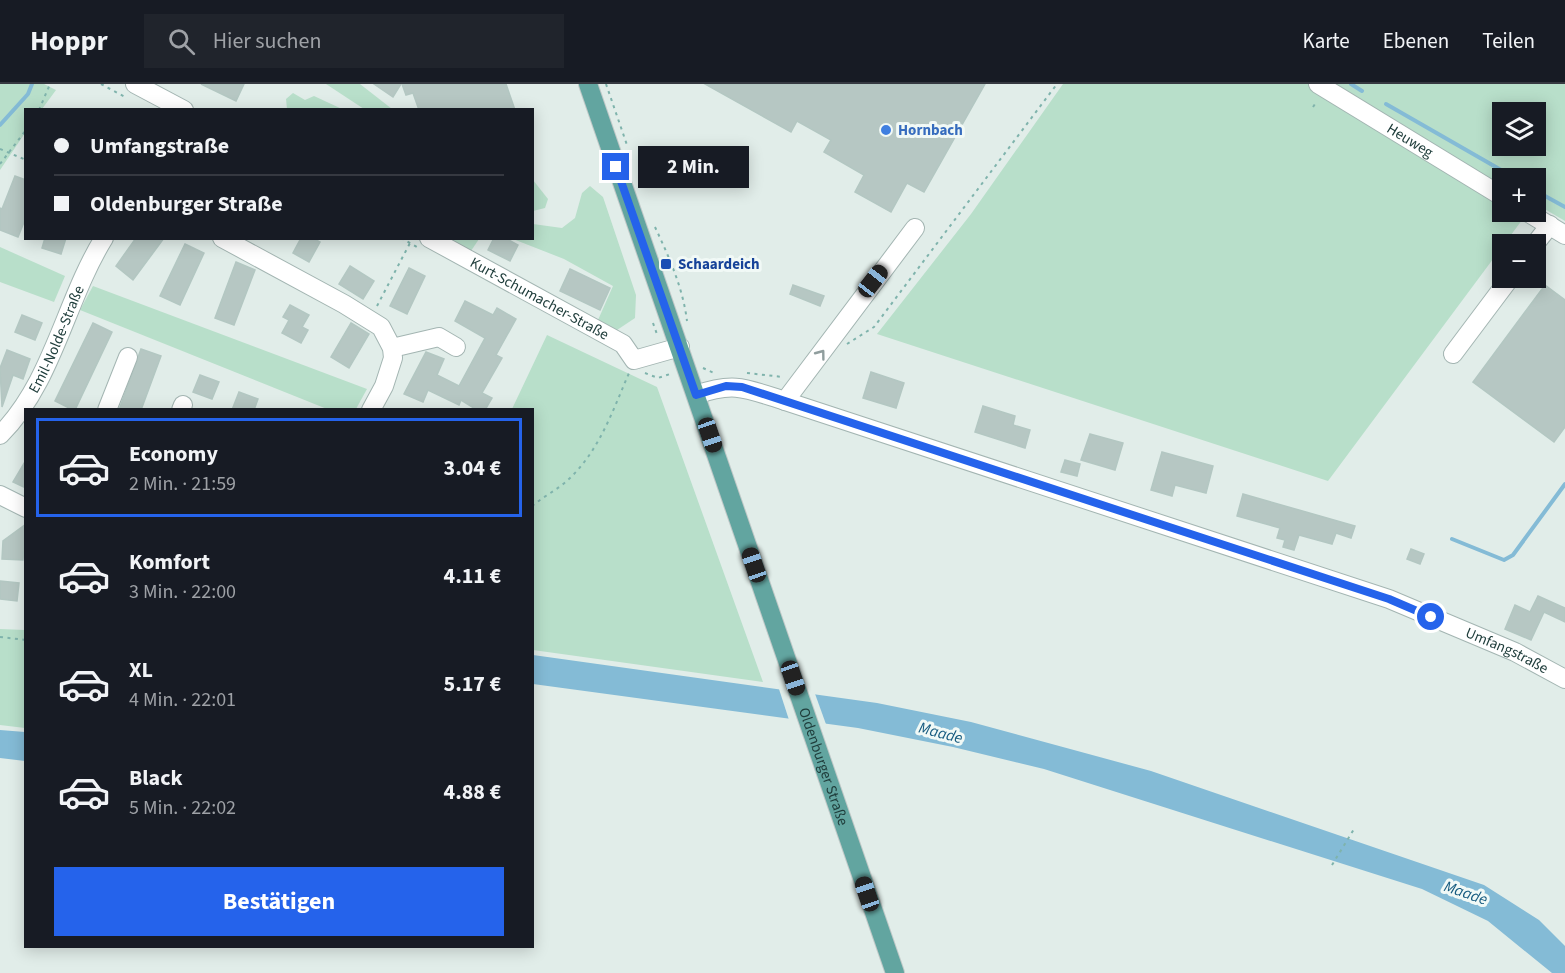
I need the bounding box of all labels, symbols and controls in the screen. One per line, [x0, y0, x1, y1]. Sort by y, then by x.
search box [144, 14, 564, 68]
text: Hoppr [30, 21, 108, 61]
icon: search [165, 25, 198, 58]
text: Hier suchen [213, 25, 322, 57]
text: Karte [1303, 26, 1350, 56]
text: Ebenen [1383, 26, 1449, 56]
text: Teilen [1482, 26, 1535, 56]
map controls [1492, 102, 1546, 288]
button: layers [1492, 102, 1546, 156]
street label: Heuweg [1383, 118, 1438, 163]
place label: Hornbach [898, 120, 963, 141]
marker: Hornbach [879, 123, 893, 137]
text: Umfangstraße [90, 130, 229, 162]
callout: 2 Min. [637, 146, 748, 188]
route end [602, 153, 629, 180]
text: 2 Min. [667, 153, 720, 181]
button: + [1492, 168, 1546, 222]
text: Oldenburger Straße [90, 188, 283, 220]
button: − [1492, 234, 1546, 288]
street label: Kurt-Schumacher-Straße [466, 252, 612, 345]
place label: Schaardeich [678, 254, 760, 275]
marker: Schaardeich [659, 257, 673, 271]
car [855, 261, 891, 301]
street label: Emil-Nolde-Straße [24, 282, 90, 397]
one-way arrow [814, 350, 825, 361]
car [696, 415, 724, 455]
text: Economy [129, 438, 218, 470]
icon: car [57, 441, 111, 495]
text: 3.04 € [444, 452, 501, 484]
text: 2 Min. · 21:59 [129, 470, 236, 498]
car [740, 545, 768, 585]
text: Komfort [129, 546, 210, 578]
icon: car [57, 549, 111, 603]
text: 4.11 € [444, 560, 501, 592]
text: 3 Min. · 22:00 [129, 578, 236, 606]
route start [1417, 603, 1444, 630]
street label: Umfangstraße [1462, 622, 1552, 679]
text: XL [129, 654, 153, 686]
icon: car [57, 657, 111, 711]
car [779, 658, 807, 698]
text: 5.17 € [444, 668, 501, 700]
text: 4 Min. · 22:01 [129, 686, 236, 714]
street label: Oldenburger Straße [793, 705, 853, 828]
water label: Maade [916, 717, 965, 749]
text: Black [129, 762, 183, 794]
icon: car [57, 765, 111, 819]
text: 4.88 € [444, 776, 501, 808]
text: 5 Min. · 22:02 [129, 794, 236, 822]
button: Bestätigen [54, 867, 504, 936]
car [853, 874, 881, 914]
water label: Maade [1441, 875, 1491, 911]

